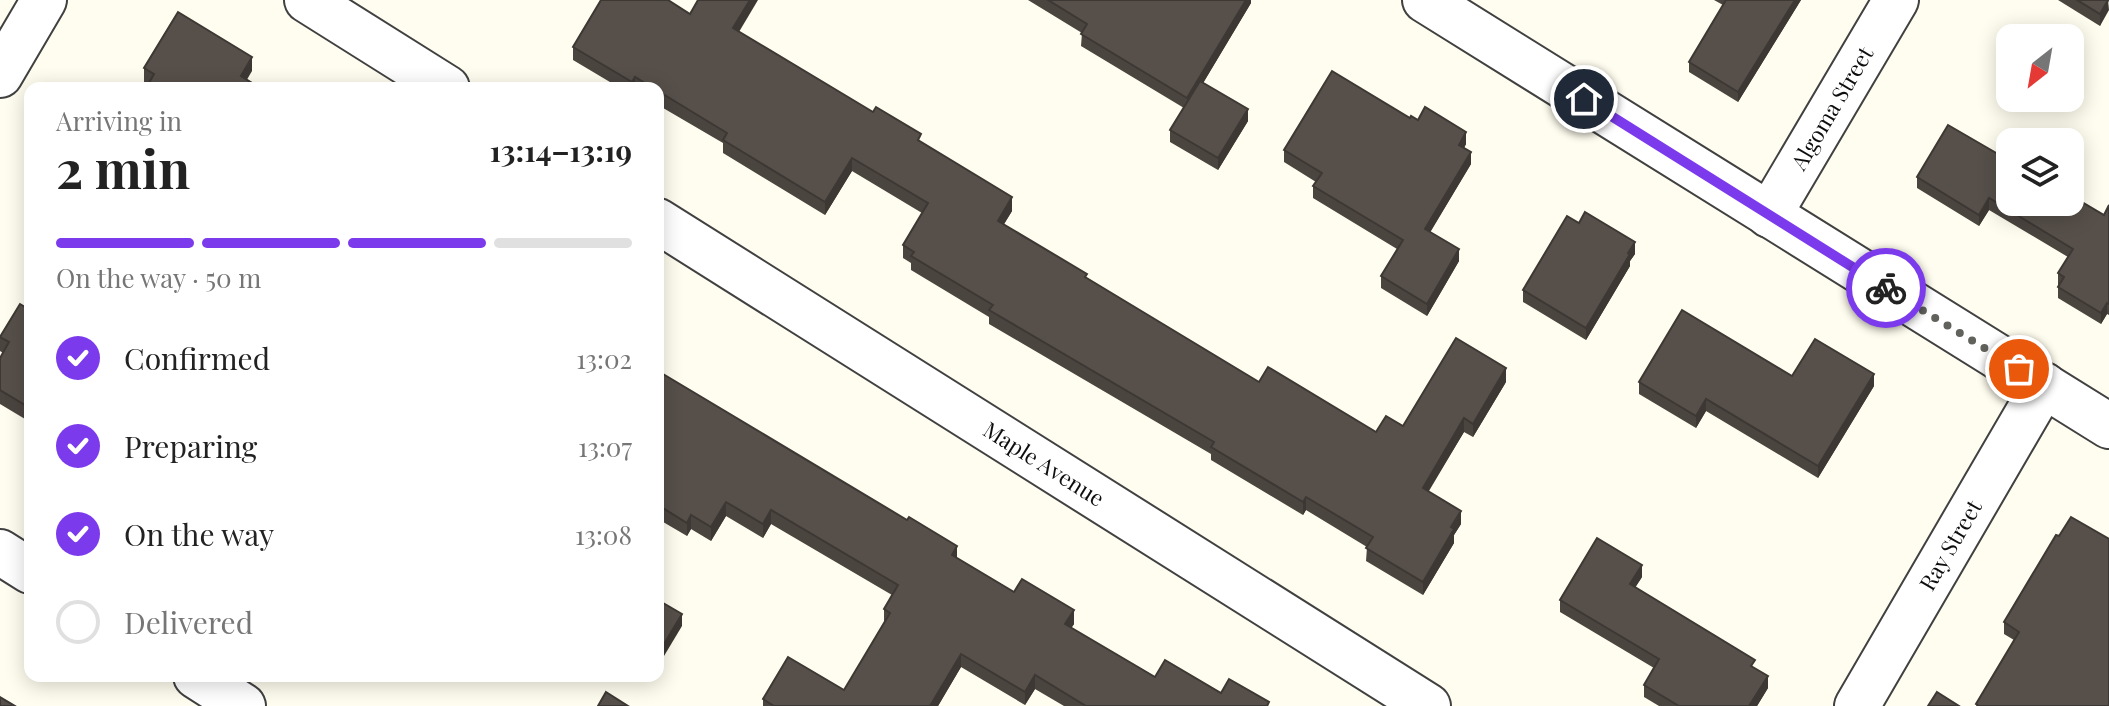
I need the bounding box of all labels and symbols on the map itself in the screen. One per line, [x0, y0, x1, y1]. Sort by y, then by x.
north arrow [1996, 24, 2084, 112]
street label: Algoma Street [1783, 39, 1880, 176]
pin [1550, 65, 1618, 133]
courier [1846, 248, 1926, 328]
pin [1985, 335, 2053, 403]
street label: Maple Avenue [978, 414, 1111, 512]
street label: Ray Street [1912, 493, 1989, 596]

